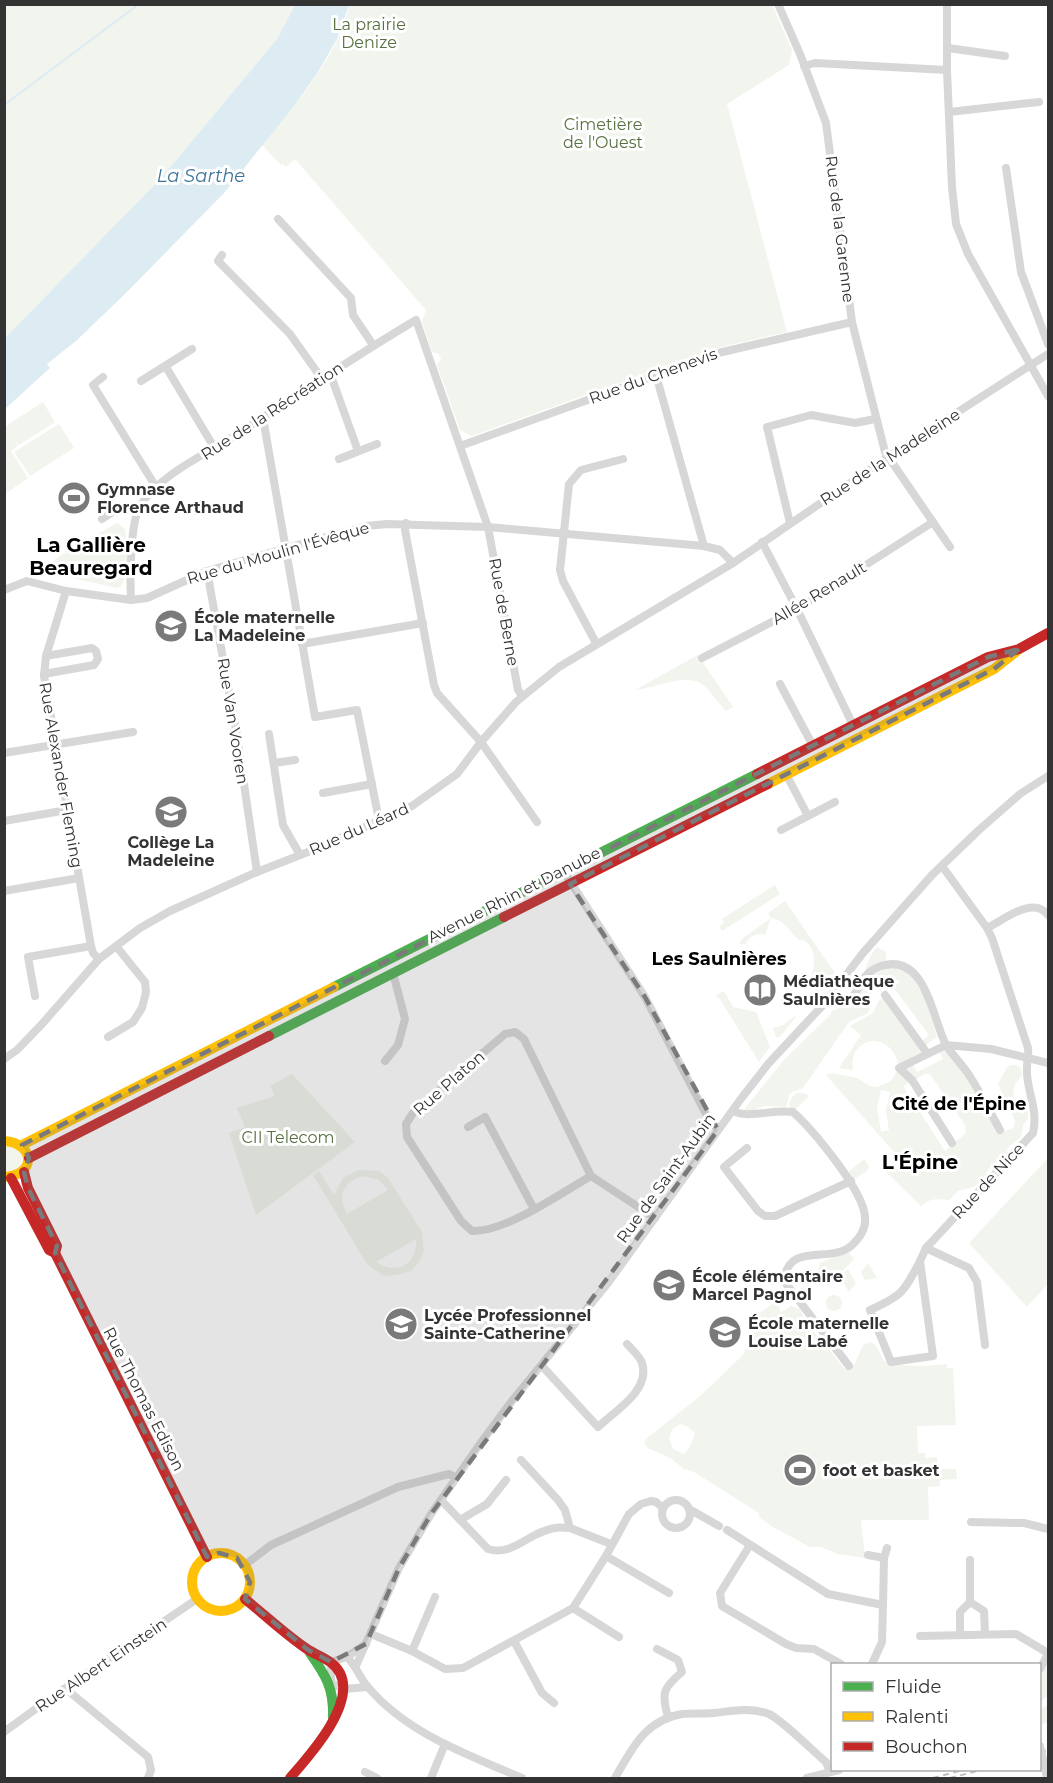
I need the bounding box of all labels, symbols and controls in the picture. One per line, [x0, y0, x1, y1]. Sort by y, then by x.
park label: La prairie Denize [332, 15, 406, 52]
park label: Cimetière de l'Ouest [563, 115, 644, 152]
street label: Rue de la Garenne [822, 154, 858, 304]
water label: La Sarthe [157, 165, 245, 187]
street label: Rue du Chenevis [586, 344, 720, 408]
street label: Rue de la Récréation [197, 358, 347, 464]
street label: Rue de la Madeleine [817, 405, 963, 509]
sports icon: Gymnase Florence Arthaud [56, 480, 92, 516]
place label: Gymnase Florence Arthaud [97, 480, 244, 517]
street label: Rue du Moulin l'Évêque [185, 518, 371, 588]
district label: La Gallière Beauregard [29, 533, 153, 580]
street label: Rue de Berne [485, 556, 523, 668]
street label: Allée Renault [768, 557, 870, 629]
school or university icon: École maternelle La Madeleine [153, 608, 189, 644]
place label: École maternelle La Madeleine [194, 608, 335, 645]
street label: Rue Van Vooren [214, 656, 252, 786]
street label: Rue Alexander Fleming [35, 681, 87, 869]
school or university icon: Collège La Madeleine [153, 794, 189, 830]
street label: Rue du Léard [306, 799, 412, 859]
place label: Collège La Madeleine [127, 833, 215, 870]
street label: Avenue Rhin et Danube [424, 843, 604, 947]
district label: Les Saulnières [652, 948, 787, 970]
library icon: Médiathèque Saulnières [742, 972, 778, 1008]
place label: Médiathèque Saulnières [783, 972, 894, 1009]
street label: Rue Platon [409, 1047, 489, 1119]
district label: Cité de l'Épine [892, 1093, 1026, 1115]
street label: Rue de Saint-Aubin [613, 1110, 719, 1246]
park label: CII Telecom [241, 1128, 335, 1147]
street label: Rue de Nice [948, 1139, 1028, 1223]
district label: L'Épine [882, 1150, 958, 1174]
school or university icon: École élémentaire Marcel Pagnol [651, 1267, 687, 1303]
place label: École élémentaire Marcel Pagnol [692, 1267, 843, 1304]
school or university icon: Lycée Professionnel Sainte-Catherine [383, 1306, 419, 1342]
place label: Lycée Professionnel Sainte-Catherine [424, 1306, 591, 1343]
school or university icon: École maternelle Louise Labé [707, 1314, 743, 1350]
place label: École maternelle Louise Labé [748, 1314, 889, 1351]
street label: Rue Thomas Edison [99, 1324, 189, 1474]
sports icon: foot et basket [782, 1452, 818, 1488]
place label: foot et basket [823, 1461, 940, 1480]
street label: Rue Albert Einstein [32, 1614, 170, 1716]
legend [831, 1663, 1041, 1771]
text: Fluide [885, 1676, 941, 1698]
text: Ralenti [885, 1706, 949, 1728]
text: Bouchon [885, 1736, 968, 1758]

